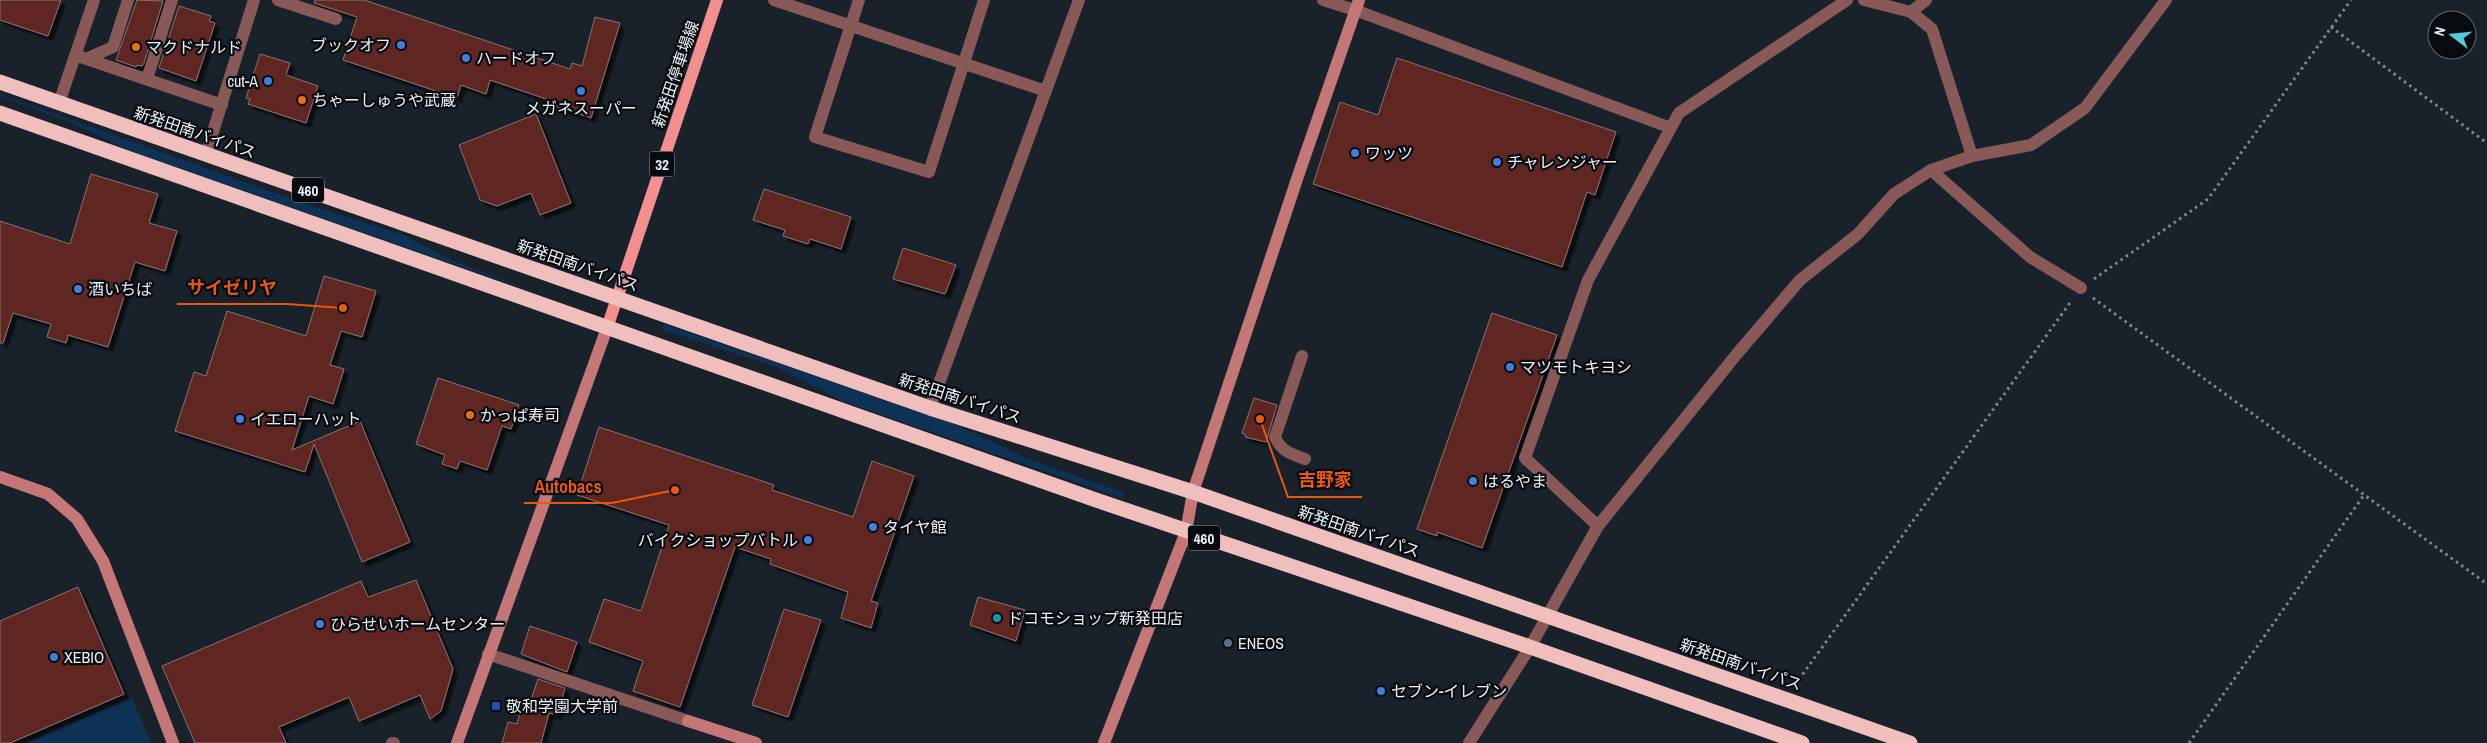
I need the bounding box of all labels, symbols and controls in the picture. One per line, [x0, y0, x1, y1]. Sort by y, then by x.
north arrow [2427, 10, 2477, 60]
street label: 新発田停車場線 [646, 17, 704, 131]
text: N [2430, 25, 2449, 38]
place label: ブックオフ [311, 34, 391, 56]
place label: マクドナルド [146, 36, 242, 58]
marker: ブックオフ [395, 39, 407, 51]
marker: マクドナルド [130, 41, 142, 53]
place label: ハードオフ [476, 47, 556, 69]
marker: ハードオフ [460, 52, 472, 64]
place label: cut-A [227, 70, 258, 92]
marker: cut-A [262, 75, 274, 87]
marker: メガネスーパー [575, 85, 587, 97]
place label: ちゃーしゅうや武蔵 [312, 89, 456, 111]
marker: ちゃーしゅうや武蔵 [296, 94, 308, 106]
place label: メガネスーパー [525, 97, 637, 119]
street label: 新発田南バイパス [131, 101, 259, 163]
place label: ワッツ [1365, 142, 1413, 164]
marker: ワッツ [1349, 147, 1361, 159]
place label: チャレンジャー [1507, 151, 1618, 173]
road number: 32 [650, 152, 674, 176]
marker: チャレンジャー [1491, 156, 1503, 168]
road number: 460 [292, 178, 324, 202]
street label: 新発田南バイパス [514, 234, 642, 296]
callout: サイゼリヤ [177, 271, 287, 304]
text: サイゼリヤ [187, 275, 277, 300]
place label: 酒いちば [88, 278, 152, 300]
marker: 酒いちば [72, 283, 84, 295]
place label: マツモトキヨシ [1520, 356, 1632, 378]
marker: マツモトキヨシ [1504, 361, 1516, 373]
street label: 新発田南バイパス [896, 368, 1024, 428]
place label: かっぱ寿司 [480, 404, 560, 426]
place label: イエローハット [250, 408, 362, 430]
marker: かっぱ寿司 [464, 409, 476, 421]
marker: イエローハット [234, 413, 246, 425]
callout: 吉野家 [1288, 464, 1362, 497]
text: 吉野家 [1298, 467, 1352, 492]
callout: Autobacs [524, 470, 612, 503]
place label: はるやま [1483, 470, 1547, 492]
text: Autobacs [534, 474, 602, 499]
marker: はるやま [1467, 475, 1479, 487]
street label: 新発田南バイパス [1295, 500, 1423, 562]
place label: タイヤ館 [883, 516, 947, 538]
marker: タイヤ館 [867, 521, 879, 533]
road number: 460 [1188, 526, 1220, 550]
place label: バイクショップバトル [638, 529, 798, 551]
marker: バイクショップバトル [802, 534, 814, 546]
place label: ドコモショップ新発田店 [1007, 607, 1183, 629]
marker: ドコモショップ新発田店 [991, 612, 1003, 624]
place label: ひらせいホームセンター [330, 613, 505, 635]
marker: ひらせいホームセンター [314, 618, 326, 630]
place label: ENEOS [1238, 632, 1284, 654]
street label: 新発田南バイパス [1677, 633, 1805, 695]
marker: ENEOS [1222, 637, 1234, 649]
place label: XEBIO [64, 646, 104, 668]
marker: XEBIO [48, 651, 60, 663]
place label: セブン-イレブン [1391, 680, 1507, 702]
marker: セブン-イレブン [1375, 685, 1387, 697]
place label: 敬和学園大学前 [506, 695, 618, 717]
marker: 敬和学園大学前 [490, 700, 502, 712]

